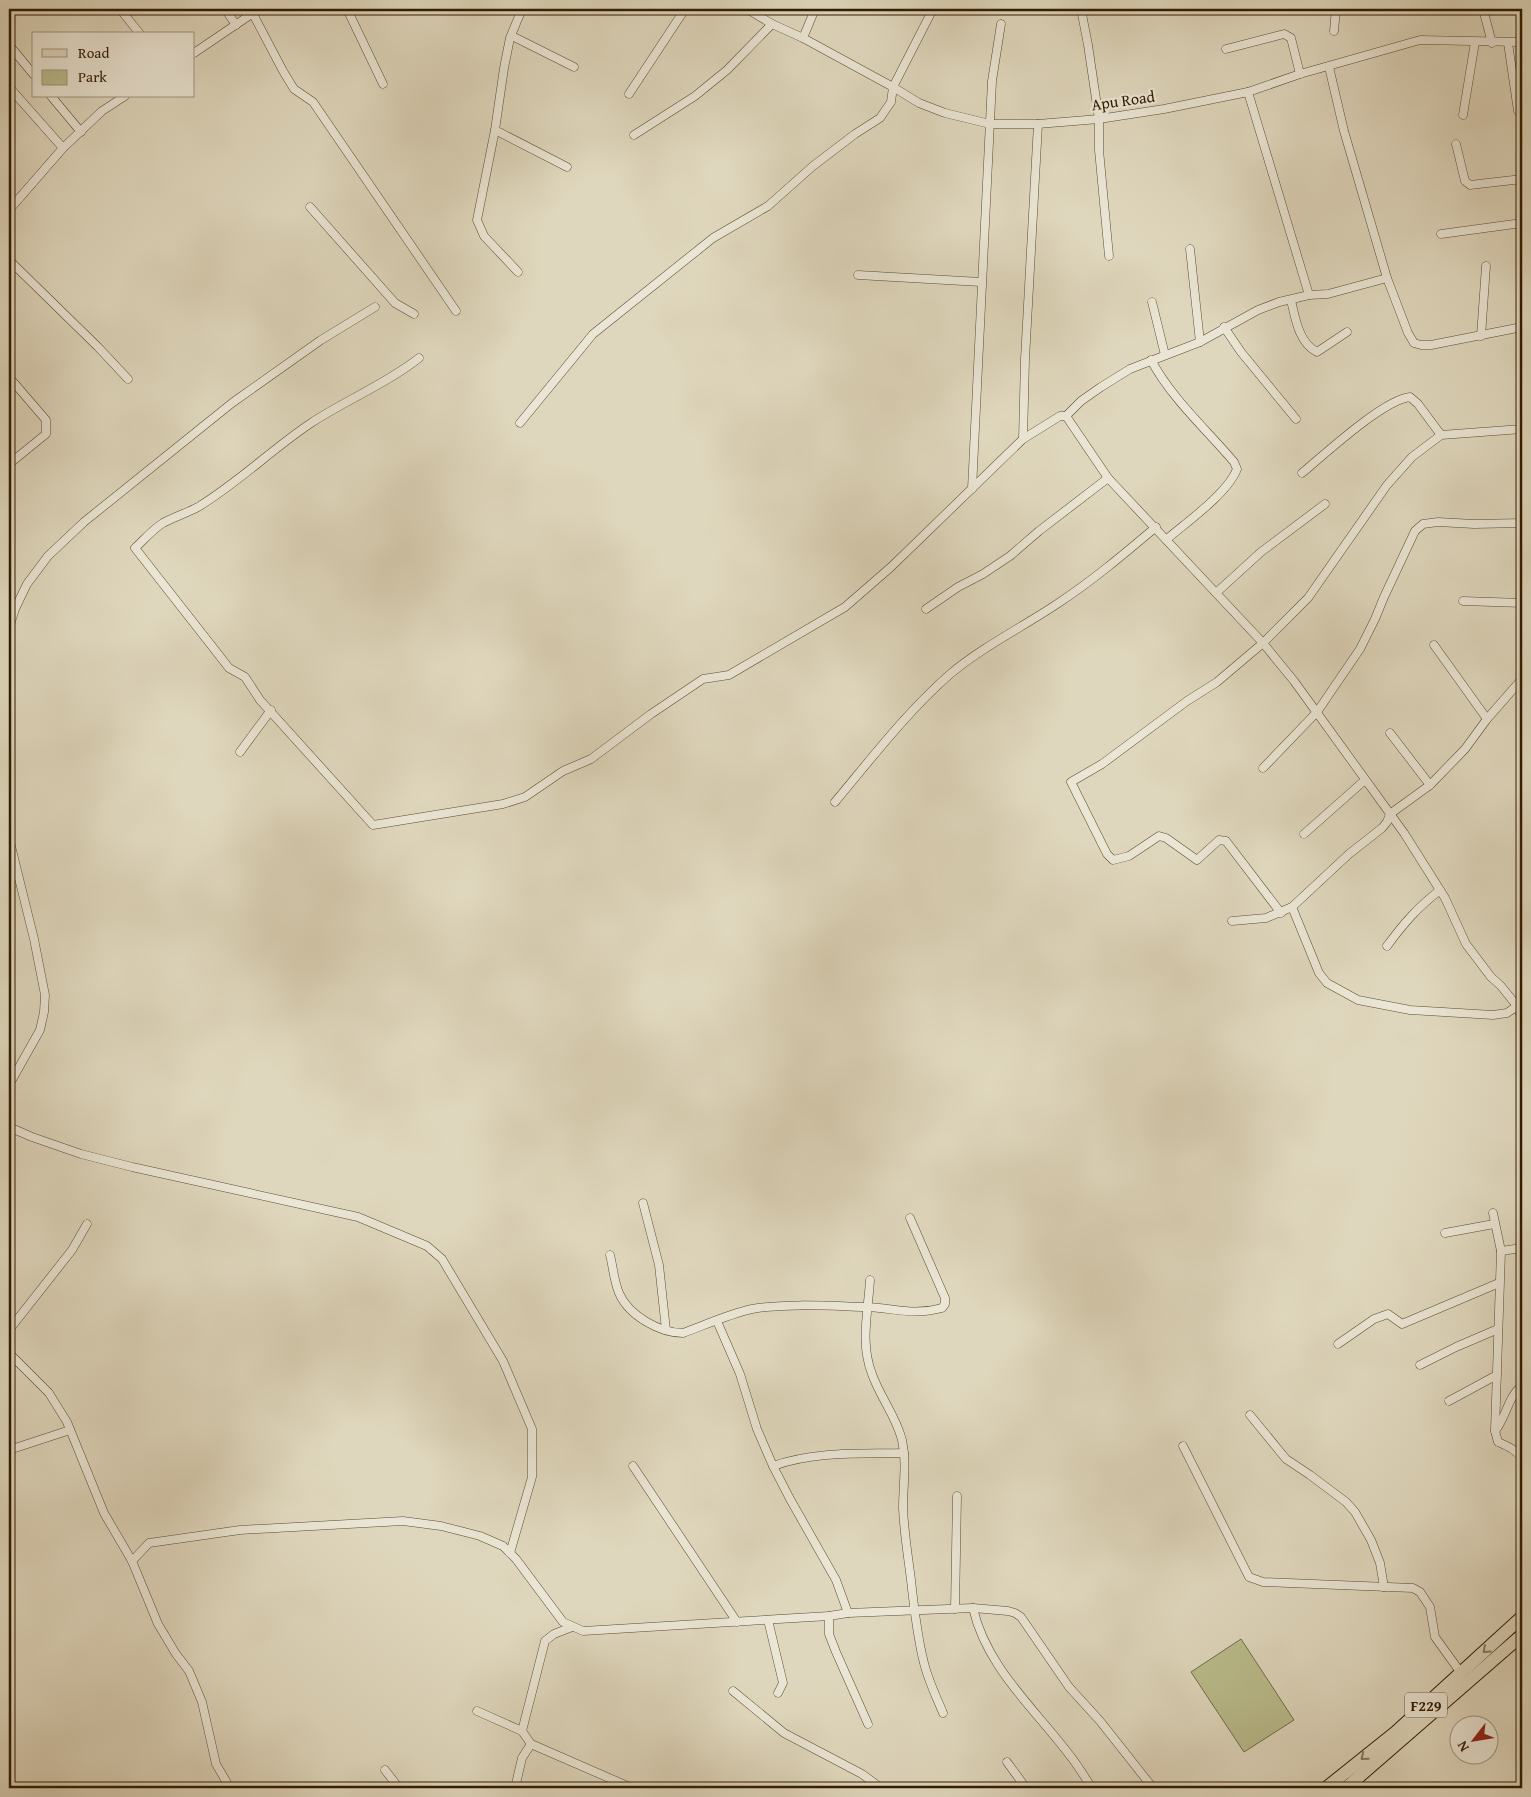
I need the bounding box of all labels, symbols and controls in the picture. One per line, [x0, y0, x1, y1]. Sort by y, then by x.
legend [32, 32, 195, 98]
text: Road [78, 42, 109, 63]
text: Park [78, 66, 107, 87]
street label: Apu Road [1090, 84, 1157, 116]
one-way arrow [1483, 1644, 1492, 1653]
road number: F229 [1405, 1692, 1447, 1718]
north arrow [1448, 1714, 1498, 1764]
text: N [1452, 1737, 1474, 1756]
one-way arrow [1361, 1752, 1370, 1761]

